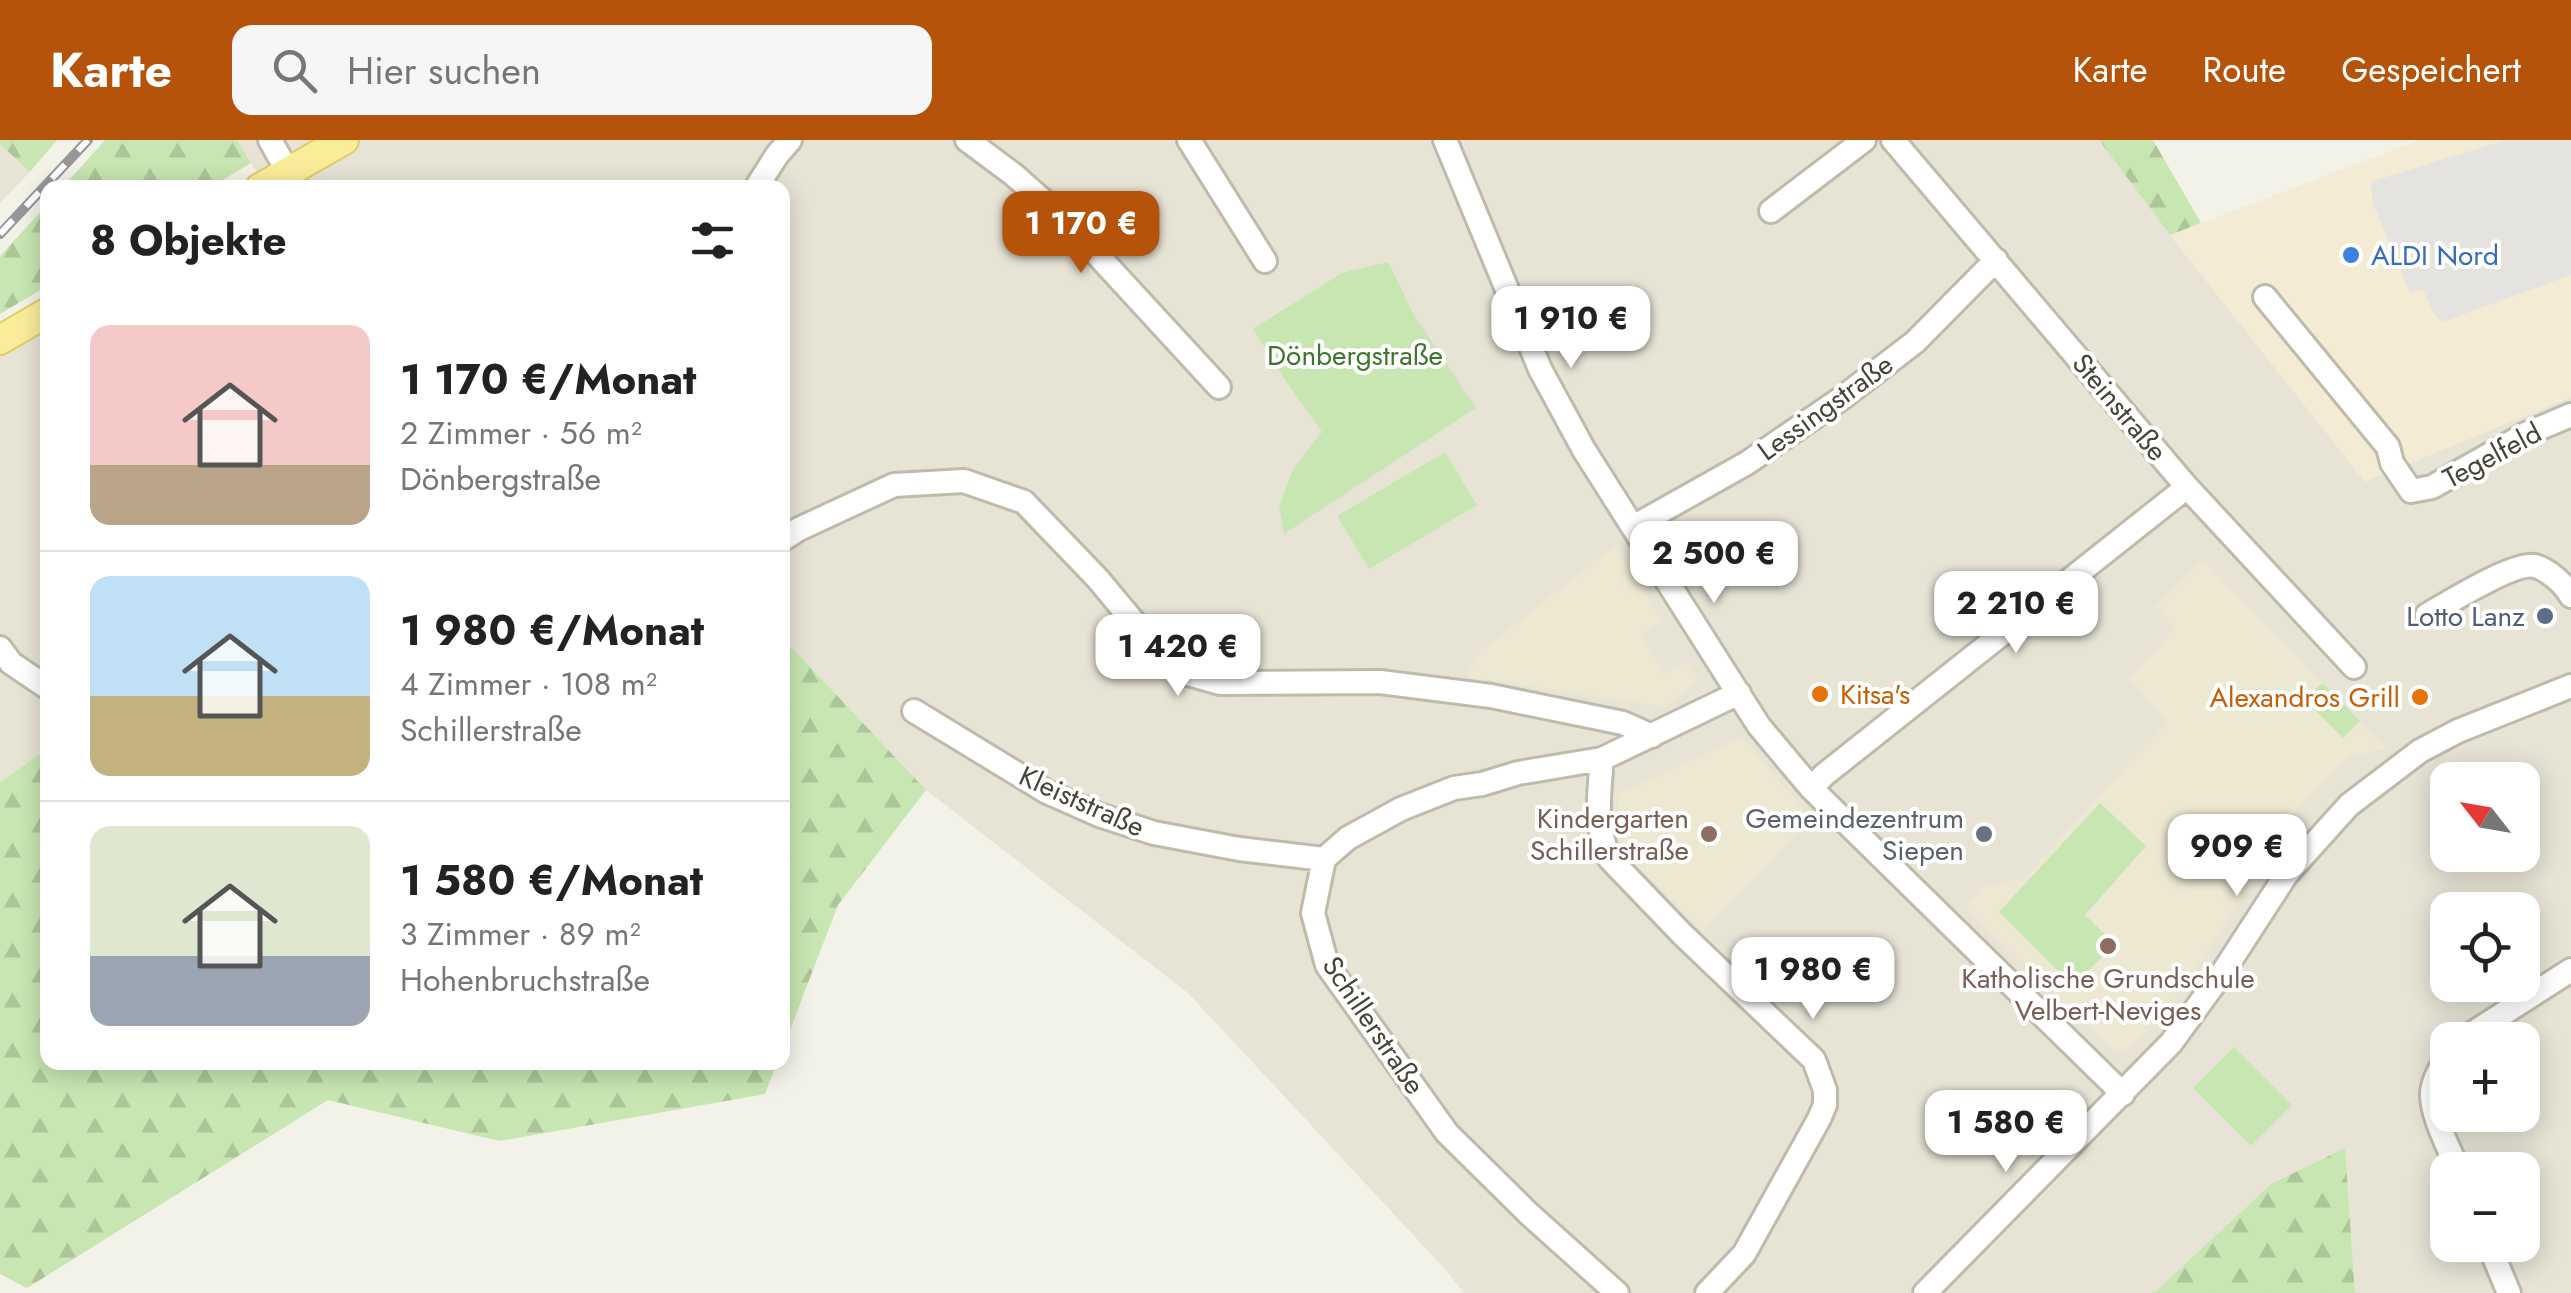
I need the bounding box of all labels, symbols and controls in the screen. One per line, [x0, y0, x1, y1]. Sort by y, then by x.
search box [232, 25, 932, 115]
text: Karte [50, 36, 172, 105]
icon: search [267, 43, 322, 98]
text: Hier suchen [347, 43, 541, 98]
text: Karte [2073, 45, 2148, 95]
text: Route [2203, 45, 2286, 95]
text: Gespeichert [2341, 45, 2521, 95]
pin: 1 170 € [989, 191, 1173, 276]
text: 1 170 € [1024, 200, 1138, 246]
text: 8 Objekte [90, 210, 286, 271]
icon: filters [685, 213, 740, 268]
place label: ALDI Nord [2371, 235, 2499, 276]
marker: ALDI Nord [2340, 244, 2362, 266]
pin: 1 910 € [1479, 286, 1663, 371]
text: 1 910 € [1513, 295, 1629, 341]
park label: Dönbergstraße [1267, 335, 1443, 376]
street label: Lessingstraße [1749, 344, 1902, 471]
street label: Steinstraße [2062, 344, 2177, 470]
text: 1 170 €/Monat [400, 349, 696, 410]
icon: home [170, 365, 290, 485]
text: 2 Zimmer · 56 m² [400, 410, 642, 456]
street label: Tegelfeld [2436, 412, 2549, 498]
text: Dönbergstraße [400, 456, 601, 502]
pin: 2 500 € [1622, 521, 1806, 606]
text: 2 500 € [1652, 530, 1776, 576]
pin: 2 210 € [1924, 571, 2108, 656]
text: 2 210 € [1956, 580, 2076, 626]
place label: Lotto Lanz [2406, 596, 2525, 637]
text: 1 980 €/Monat [400, 600, 704, 661]
marker: Lotto Lanz [2534, 605, 2556, 627]
pin: 1 420 € [1086, 614, 1270, 699]
icon: home [170, 616, 290, 736]
text: 1 420 € [1118, 623, 1238, 669]
text: 4 Zimmer · 108 m² [400, 661, 657, 707]
place label: Kitsa's [1840, 674, 1910, 715]
place label: Alexandros Grill [2210, 677, 2400, 718]
marker: Kitsa's [1809, 683, 1831, 705]
marker: Alexandros Grill [2409, 686, 2431, 708]
text: Schillerstraße [400, 707, 582, 753]
street label: Kleiststraße [1013, 756, 1151, 847]
north arrow [2430, 762, 2540, 872]
map controls [2430, 762, 2540, 1262]
place label: Kindergarten Schillerstraße [1530, 798, 1689, 871]
place label: Gemeindezentrum Siepen [1745, 798, 1964, 871]
pin: 909 € [2167, 814, 2307, 899]
marker: Kindergarten Schillerstraße [1698, 823, 1720, 845]
marker: Gemeindezentrum Siepen [1973, 823, 1995, 845]
text: 909 € [2190, 823, 2284, 869]
text: 1 580 €/Monat [400, 850, 703, 911]
icon: home [170, 866, 290, 986]
button: locate [2430, 892, 2540, 1002]
text: 3 Zimmer · 89 m² [400, 911, 641, 957]
marker: Katholische Grundschule Velbert-Neviges [2097, 935, 2119, 957]
pin: 1 980 € [1721, 937, 1905, 1022]
text: 1 980 € [1753, 946, 1873, 992]
street label: Schillerstraße [1312, 948, 1435, 1103]
text: Hohenbruchstraße [400, 957, 650, 1003]
place label: Katholische Grundschule Velbert-Neviges [1961, 958, 2255, 1031]
button: + [2430, 1022, 2540, 1132]
pin: 1 580 € [1914, 1090, 2098, 1175]
text: 1 580 € [1947, 1099, 2065, 1145]
button: − [2430, 1152, 2540, 1262]

